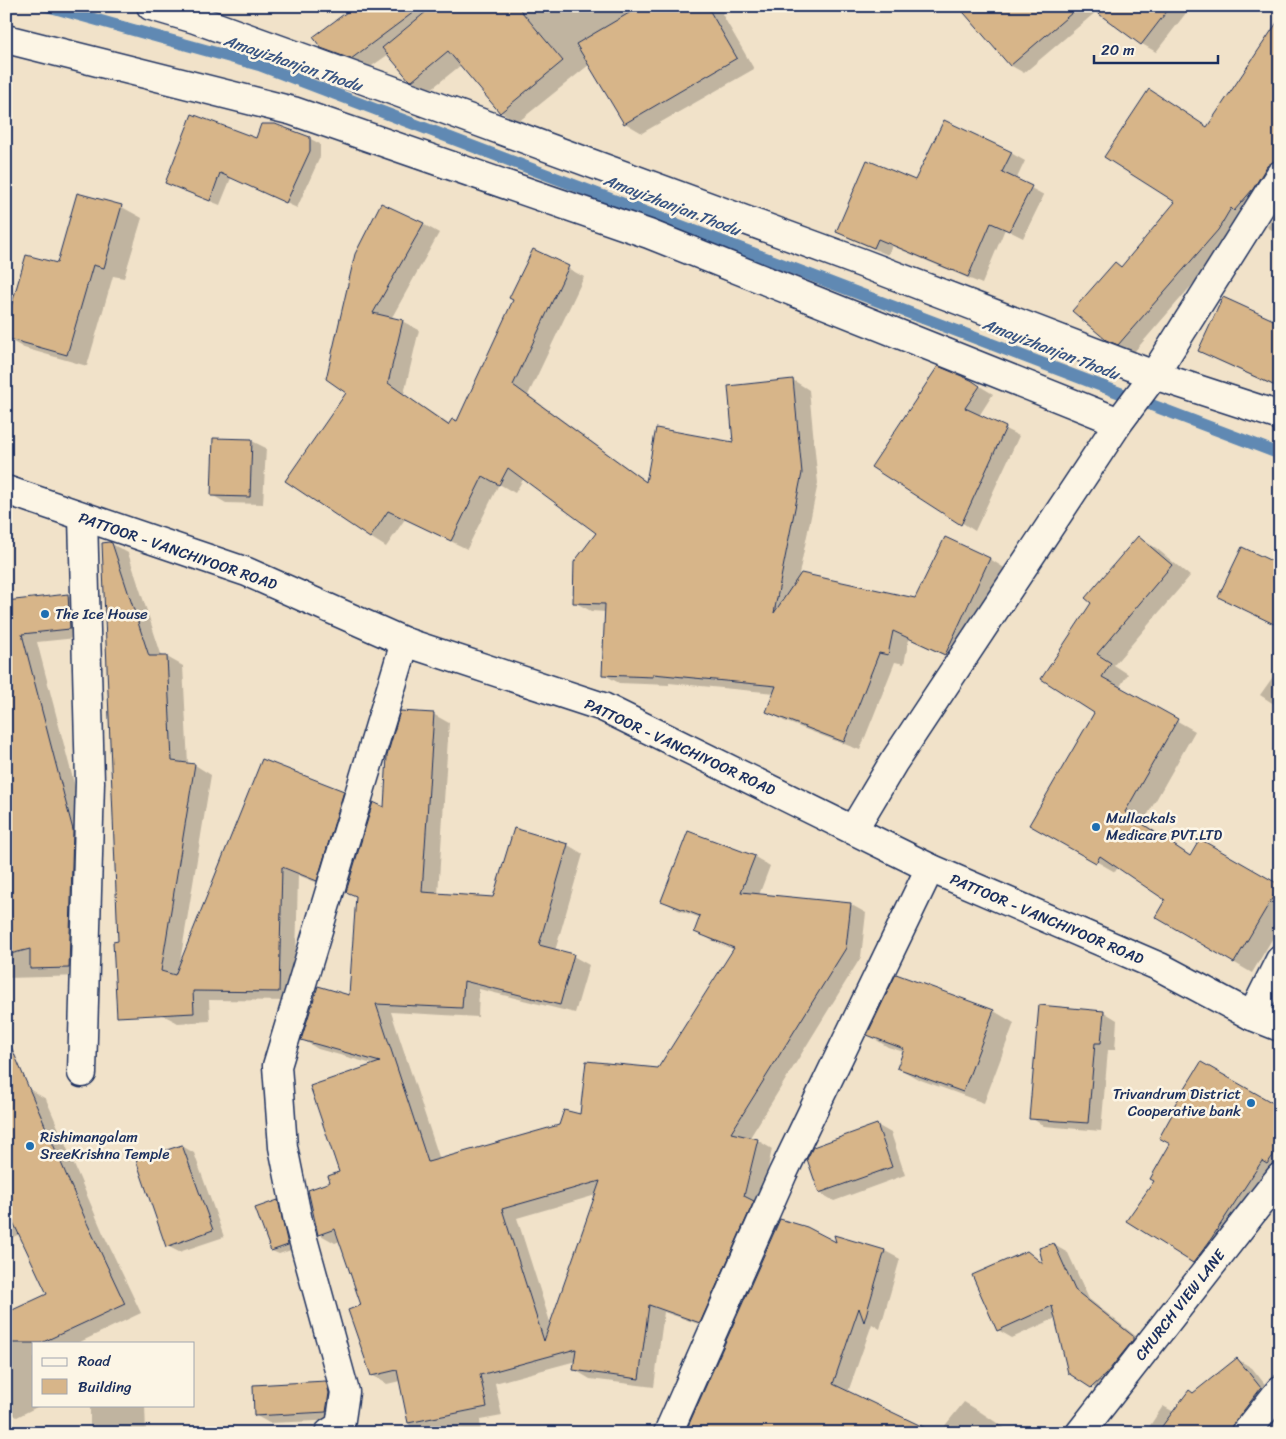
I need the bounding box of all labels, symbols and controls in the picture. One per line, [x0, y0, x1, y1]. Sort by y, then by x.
water label: Amayizhanjan Thodu [219, 26, 368, 101]
scale bar [1094, 32, 1217, 64]
text: 20 m [1101, 37, 1135, 63]
water label: Amayizhanjan Thodu [599, 165, 747, 245]
water label: Amayizhanjan Thodu [978, 309, 1126, 389]
street label: PATTOOR - VANCHIYOOR ROAD [75, 505, 281, 597]
place label: The Ice House [55, 601, 148, 627]
marker: The Ice House [39, 608, 51, 620]
street label: PATTOOR - VANCHIYOOR ROAD [580, 691, 780, 803]
place label: Mullackals Medicare PVT.LTD [1106, 805, 1222, 848]
marker: Mullackals Medicare PVT.LTD [1090, 821, 1102, 833]
street label: PATTOOR - VANCHIYOOR ROAD [946, 866, 1148, 972]
place label: Trivandrum District Cooperative bank [1113, 1081, 1242, 1124]
marker: Trivandrum District Cooperative bank [1245, 1097, 1257, 1109]
place label: Rishimangalam SreeKrishna Temple [40, 1124, 170, 1167]
marker: Rishimangalam SreeKrishna Temple [24, 1140, 36, 1152]
street label: CHURCH VIEW LANE [1128, 1242, 1233, 1366]
legend [32, 1342, 195, 1406]
text: Road [78, 1348, 111, 1374]
text: Building [78, 1374, 132, 1400]

